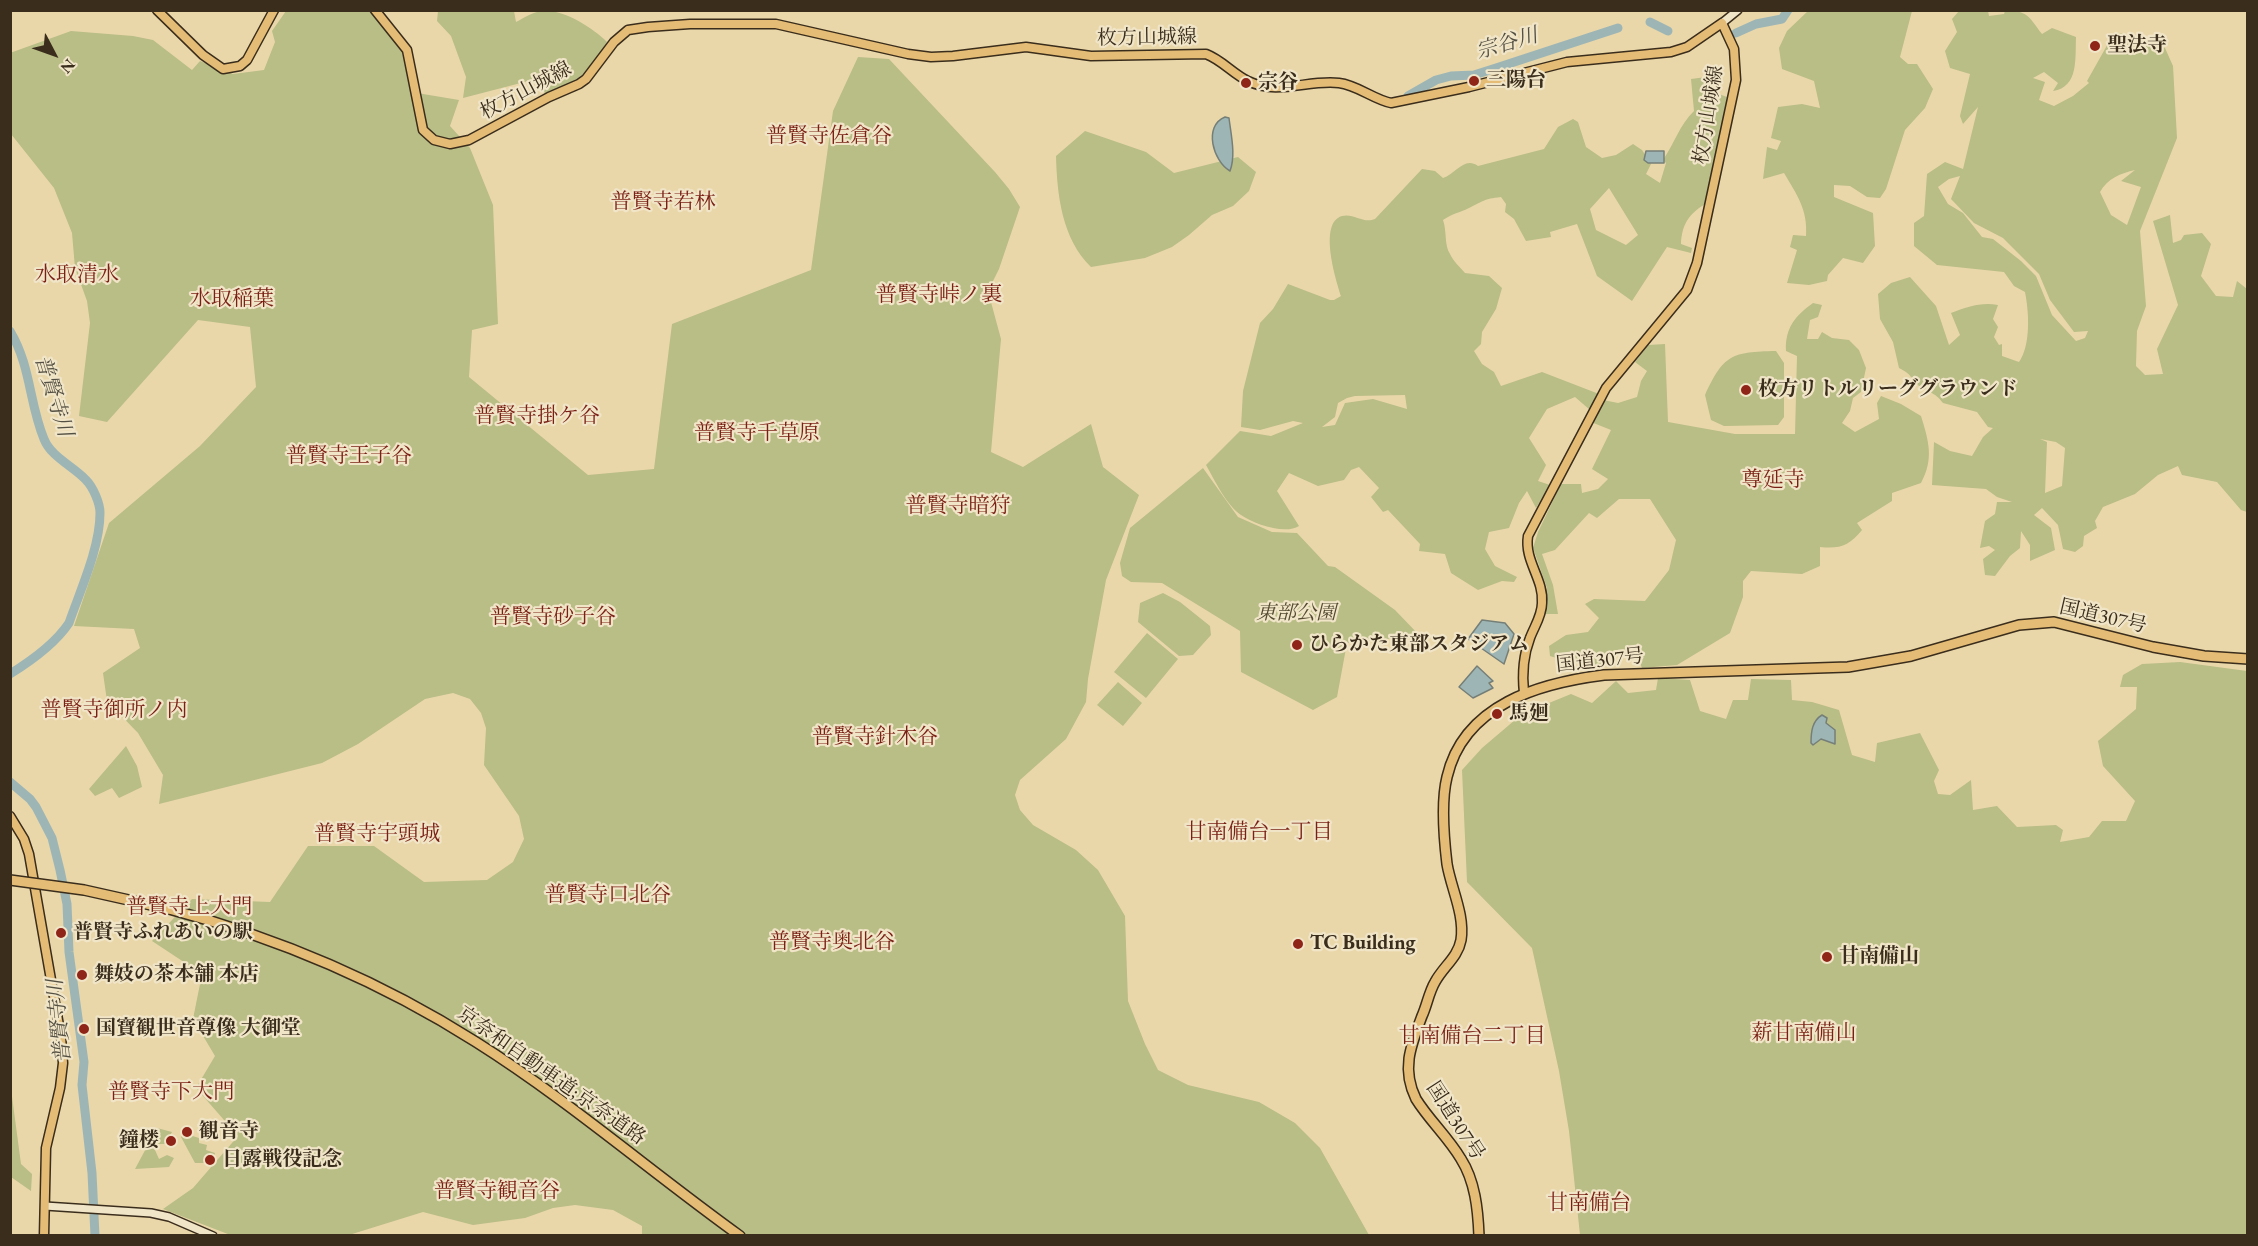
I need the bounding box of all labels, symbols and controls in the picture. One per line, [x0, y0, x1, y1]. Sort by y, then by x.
water label: 宗谷川 [1473, 23, 1541, 65]
north arrow [24, 24, 84, 84]
street label: 枚方山城線 [1097, 25, 1197, 51]
place label: 聖法寺 [2107, 34, 2167, 58]
marker: 聖法寺 [2088, 39, 2102, 53]
text: N [56, 54, 80, 78]
street label: 枚方山城線 [476, 57, 576, 125]
street label: 枚方山城線 [1689, 64, 1729, 166]
place label: 三陽台 [1486, 69, 1546, 93]
place label: 宗谷 [1258, 71, 1298, 95]
marker: 三陽台 [1467, 74, 1481, 88]
marker: 宗谷 [1239, 76, 1253, 90]
district label: 普賢寺佐倉谷 [766, 123, 892, 149]
district label: 普賢寺若林 [611, 189, 715, 215]
district label: 水取清水 [35, 262, 119, 288]
district label: 普賢寺峠ノ裏 [876, 282, 1002, 308]
district label: 水取稲葉 [190, 286, 274, 312]
water label: 普賢寺川 [29, 352, 77, 440]
place label: 枚方リトルリーググラウンド [1758, 378, 2018, 402]
marker: 枚方リトルリーググラウンド [1739, 383, 1753, 397]
district label: 普賢寺掛ケ谷 [474, 403, 600, 429]
district label: 普賢寺千草原 [694, 420, 820, 446]
district label: 普賢寺王子谷 [286, 443, 412, 469]
district label: 尊延寺 [1742, 467, 1804, 493]
district label: 普賢寺暗狩 [906, 493, 1010, 519]
street label: 国道307号 [2057, 595, 2149, 639]
park label: 東部公園 [1256, 602, 1336, 626]
district label: 普賢寺砂子谷 [490, 604, 616, 630]
place label: ひらかた東部スタジアム [1309, 633, 1529, 657]
marker: ひらかた東部スタジアム [1290, 638, 1304, 652]
street label: 国道307号 [1555, 644, 1645, 678]
district label: 普賢寺御所ノ内 [41, 697, 187, 723]
place label: 馬廻 [1509, 702, 1549, 726]
marker: 馬廻 [1490, 707, 1504, 721]
district label: 普賢寺針木谷 [812, 724, 938, 750]
district label: 甘南備台一丁目 [1186, 819, 1332, 845]
district label: 普賢寺宇頭城 [314, 821, 440, 847]
district label: 普賢寺口北谷 [545, 882, 671, 908]
district label: 普賢寺上大門 [126, 894, 252, 920]
place label: 普賢寺ふれあいの駅 [73, 921, 253, 945]
marker: 普賢寺ふれあいの駅 [54, 926, 68, 940]
district label: 普賢寺奥北谷 [769, 929, 895, 955]
place label: TC Building [1310, 932, 1416, 956]
marker: TC Building [1291, 937, 1305, 951]
place label: 甘南備山 [1839, 945, 1919, 969]
marker: 甘南備山 [1820, 950, 1834, 964]
place label: 舞妓の茶本舗 本店 [94, 963, 259, 987]
marker: 舞妓の茶本舗 本店 [75, 968, 89, 982]
water label: 普賢寺川 [43, 978, 77, 1064]
street label: 京奈和自動車道;京奈道路 [452, 1002, 650, 1150]
place label: 国寶観世音尊像 大御堂 [96, 1017, 301, 1041]
district label: 薪甘南備山 [1752, 1020, 1856, 1046]
marker: 国寶観世音尊像 大御堂 [77, 1022, 91, 1036]
district label: 甘南備台二丁目 [1399, 1023, 1545, 1049]
street label: 国道307号 [1421, 1077, 1489, 1165]
district label: 普賢寺下大門 [108, 1079, 234, 1105]
place label: 観音寺 [199, 1120, 259, 1144]
marker: 観音寺 [180, 1125, 194, 1139]
place label: 鐘楼 [119, 1129, 159, 1153]
marker: 鐘楼 [164, 1134, 178, 1148]
place label: 日露戦役記念 [222, 1148, 342, 1172]
marker: 日露戦役記念 [203, 1153, 217, 1167]
district label: 普賢寺観音谷 [434, 1178, 560, 1204]
district label: 甘南備台 [1547, 1190, 1631, 1216]

